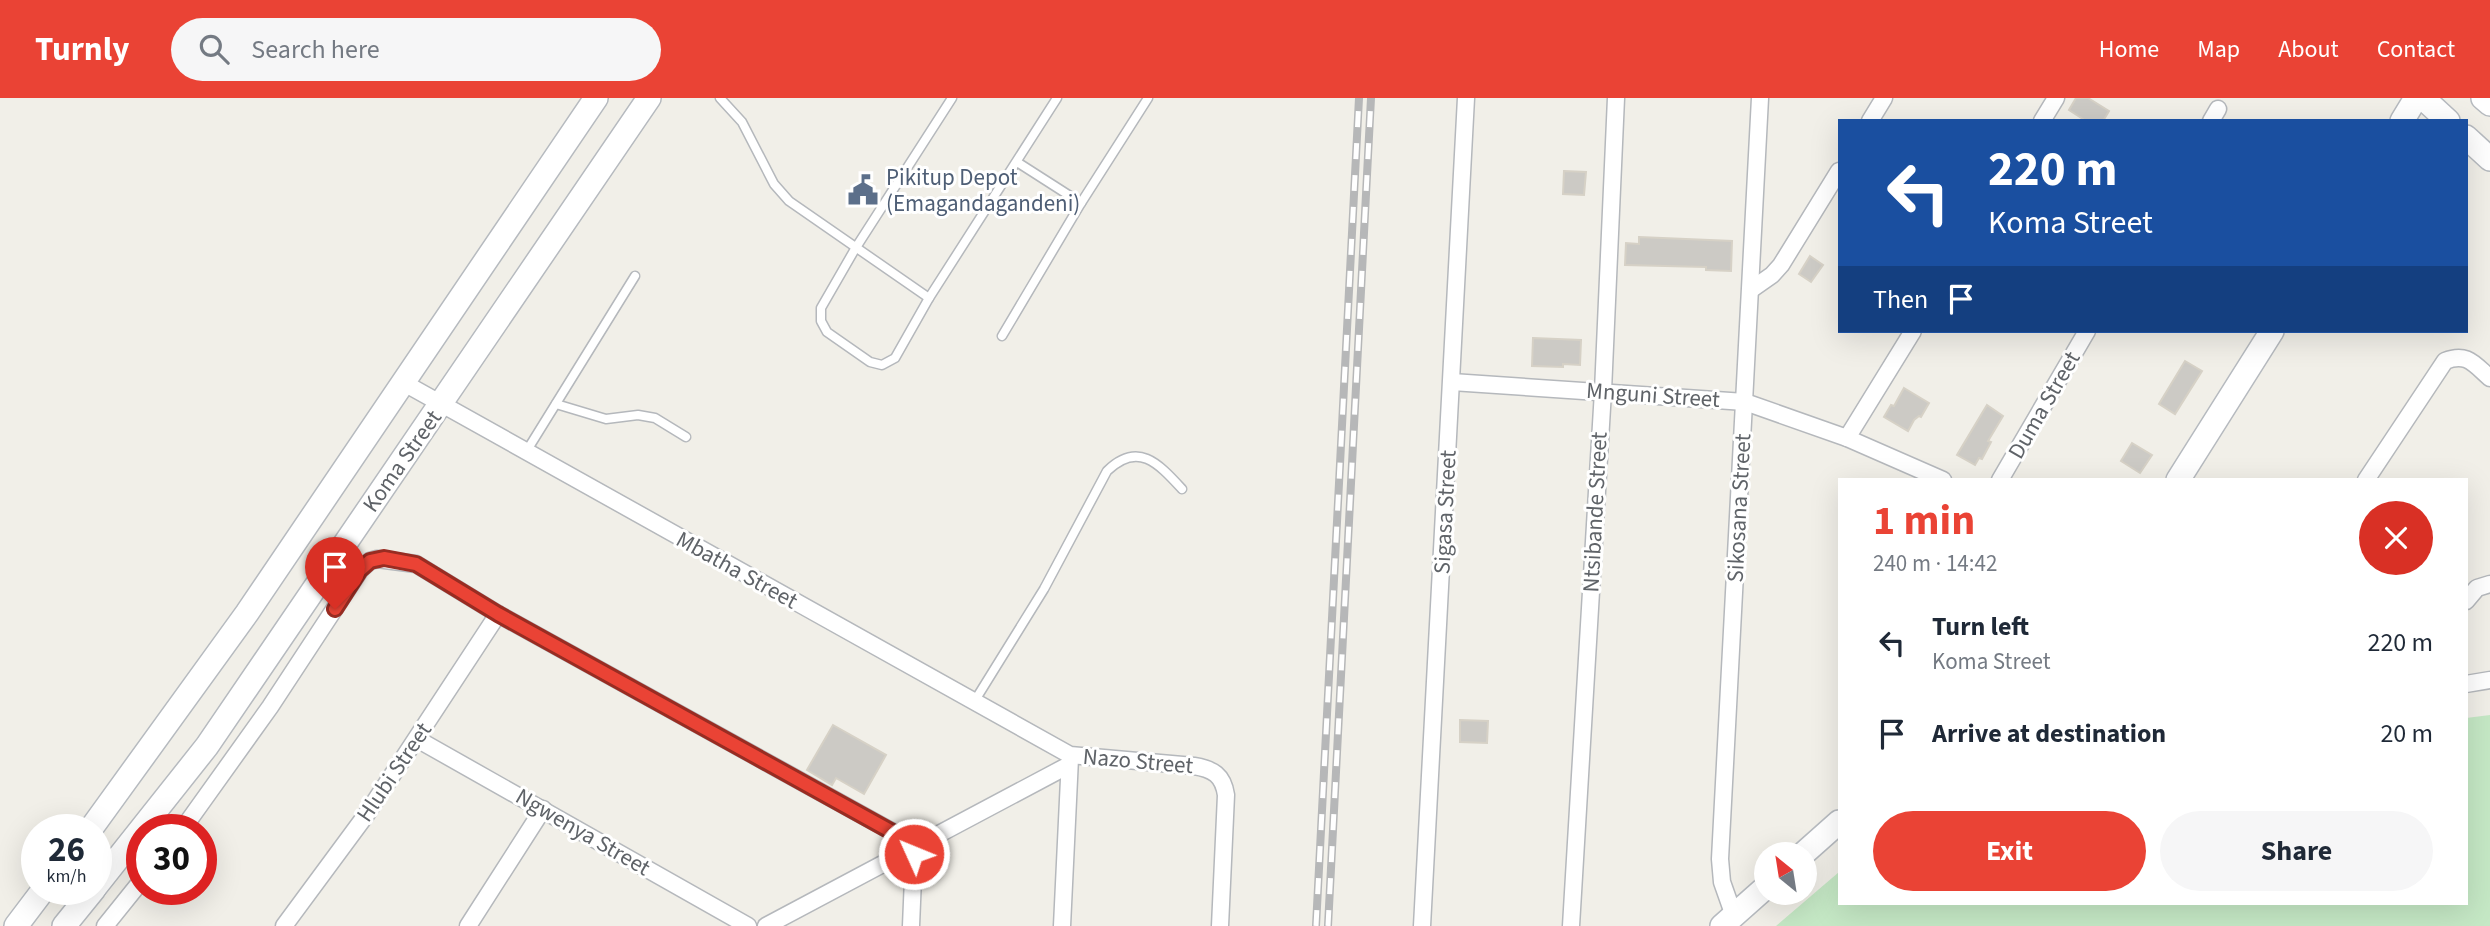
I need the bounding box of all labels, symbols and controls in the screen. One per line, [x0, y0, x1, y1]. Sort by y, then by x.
search box [171, 18, 661, 81]
text: Turnly [35, 26, 129, 73]
icon: search [195, 30, 233, 68]
text: Search here [251, 31, 380, 68]
text: Home [2099, 32, 2159, 67]
text: Map [2197, 32, 2240, 67]
text: About [2278, 32, 2339, 67]
text: Contact [2377, 32, 2455, 67]
text: 220 m [1988, 135, 2117, 205]
icon: left [1873, 147, 1964, 238]
place label: Pikitup Depot (Emagandagandeni) [886, 161, 1080, 220]
public building icon: Pikitup Depot (Emagandagandeni) [846, 173, 880, 207]
text: Koma Street [1988, 200, 2153, 246]
icon: arrive [1942, 280, 1980, 318]
text: Then [1873, 281, 1928, 318]
street label: Duma Street [2000, 345, 2088, 465]
street label: Mnguni Street [1585, 374, 1721, 416]
street label: Koma Street [354, 403, 450, 519]
street label: Ntsibande Street [1574, 431, 1616, 593]
street label: Sikosana Street [1719, 433, 1759, 583]
street label: Sigasa Street [1425, 449, 1465, 575]
text: 1 min [1873, 491, 1975, 551]
button: close [2359, 501, 2433, 575]
street label: Mbatha Street [670, 523, 804, 617]
pin [305, 537, 365, 609]
text: 240 m · 14:42 [1873, 547, 1997, 580]
icon: arrive [316, 548, 354, 586]
text: Turn left [1932, 608, 2029, 645]
icon: left [1873, 624, 1911, 662]
text: 220 m [2367, 624, 2433, 661]
text: Koma Street [1932, 645, 2051, 678]
street label: Hlubi Street [348, 715, 440, 828]
icon: arrive [1873, 715, 1911, 753]
text: Arrive at destination [1932, 715, 2166, 752]
text: 20 m [2380, 715, 2433, 752]
street label: Nazo Street [1081, 740, 1195, 782]
street label: Ngwenya Street [509, 780, 657, 884]
button: Exit [1873, 811, 2146, 891]
button: Share [2160, 811, 2433, 891]
speed limit sign: 30 [126, 814, 217, 905]
position arrow [877, 817, 951, 891]
text: 26 [48, 825, 85, 875]
north arrow [1754, 842, 1816, 905]
map controls [1754, 842, 1817, 905]
text: km/h [47, 864, 86, 889]

